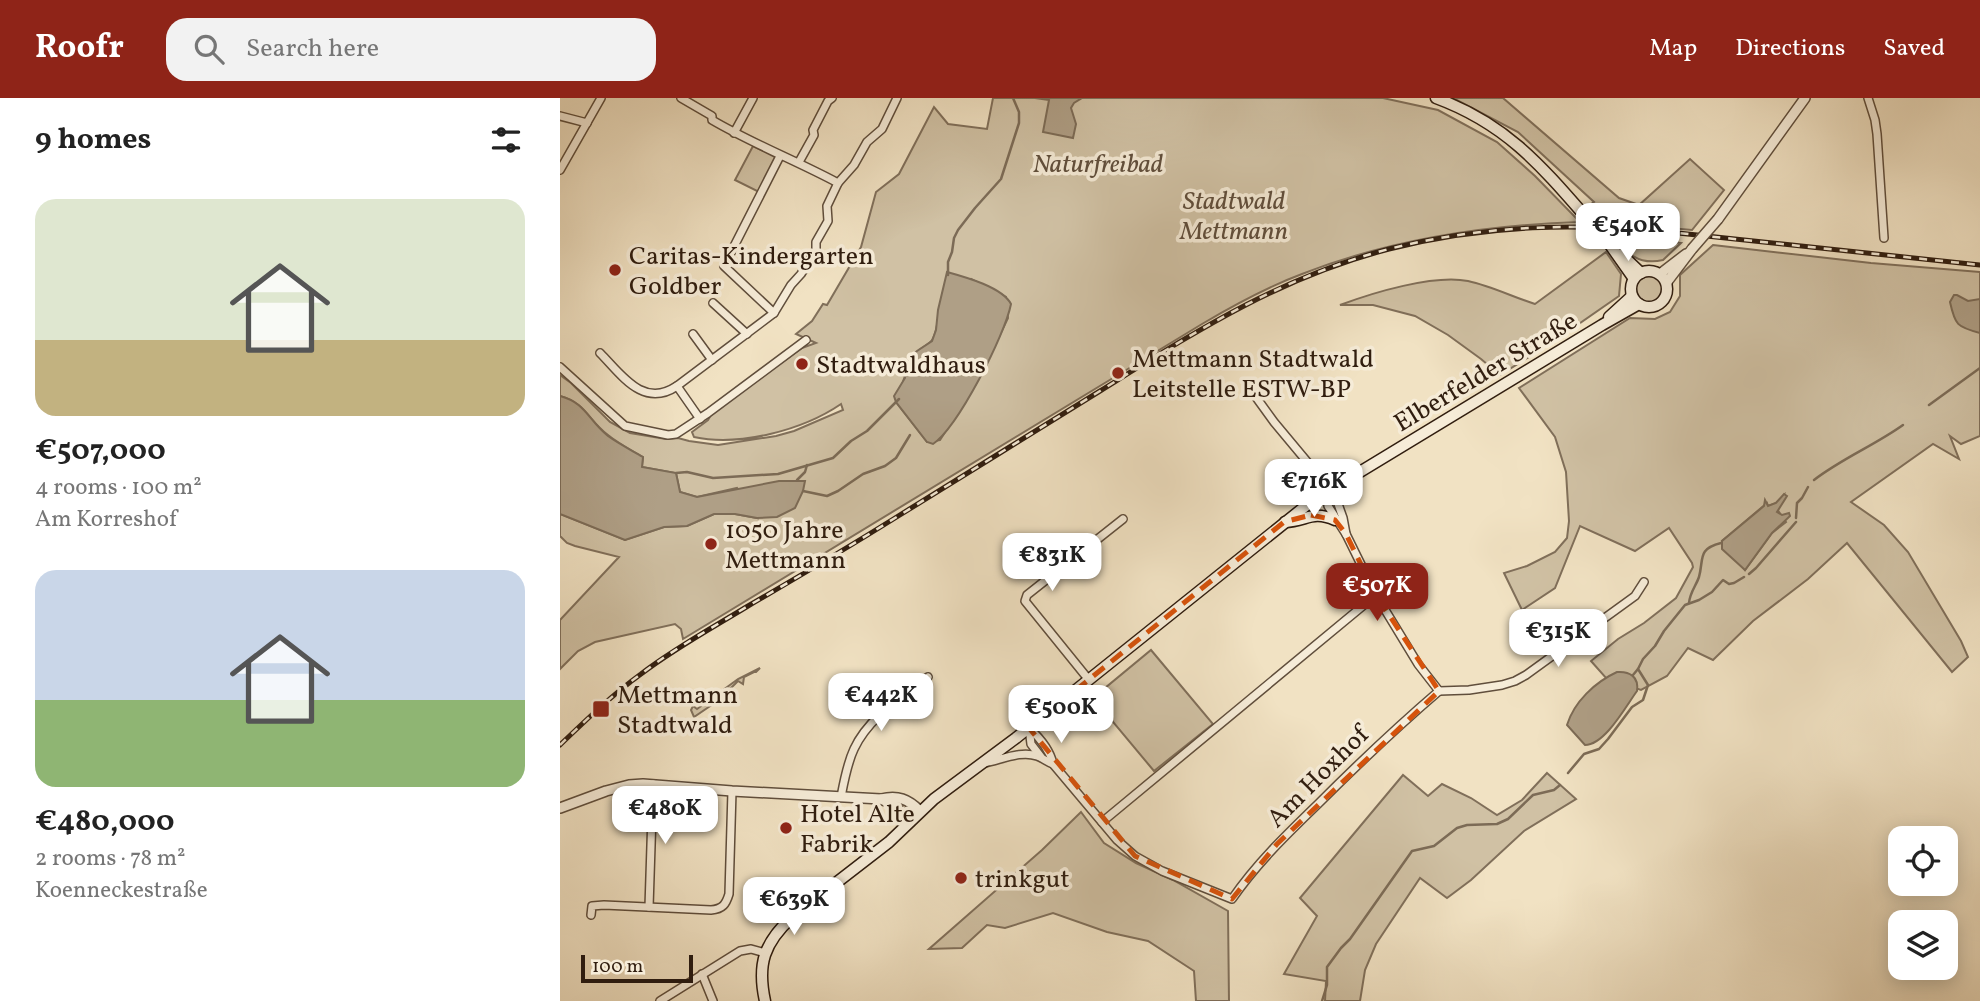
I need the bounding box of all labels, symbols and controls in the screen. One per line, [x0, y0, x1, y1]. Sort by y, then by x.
search box [166, 18, 656, 81]
text: Roofr [35, 26, 124, 72]
icon: search [190, 30, 228, 68]
text: Search here [246, 31, 379, 67]
text: Map [1649, 32, 1697, 66]
text: Directions [1735, 32, 1845, 66]
text: Saved [1883, 32, 1945, 66]
text: 9 homes [35, 119, 151, 161]
icon: filters [487, 121, 525, 159]
park label: Naturfreibad [1033, 147, 1164, 183]
park label: Stadtwald Mettmann [1179, 184, 1288, 250]
pin: €540K [1579, 204, 1677, 263]
text: €540K [1592, 210, 1664, 242]
place label: Caritas-Kindergarten Goldber [629, 239, 874, 305]
icon: home [217, 245, 343, 371]
marker: Caritas-Kindergarten Goldber [607, 262, 623, 278]
street label: Elberfelder Straße [1388, 304, 1584, 442]
place label: Mettmann Stadtwald Leitstelle ESTW-BP [1132, 342, 1374, 408]
place label: Stadtwaldhaus [816, 348, 986, 384]
marker: Stadtwaldhaus [794, 356, 810, 372]
marker: Mettmann Stadtwald Leitstelle ESTW-BP [1110, 365, 1126, 381]
text: €507,000 [35, 430, 166, 472]
pin: €716K [1265, 460, 1363, 519]
text: €716K [1281, 466, 1347, 498]
text: 4 rooms · 100 m² [35, 472, 202, 504]
text: Am Korreshof [35, 504, 177, 536]
place label: 1050 Jahre Mettmann [725, 513, 846, 579]
pin: €831K [1003, 533, 1101, 593]
marker: 1050 Jahre Mettmann [703, 536, 719, 552]
text: €831K [1018, 540, 1086, 572]
pin: €507K [1328, 564, 1426, 623]
text: €507K [1342, 570, 1412, 602]
pin: €315K [1509, 610, 1607, 669]
icon: home [217, 616, 343, 742]
text: €315K [1525, 616, 1591, 648]
pin: €442K [832, 674, 930, 733]
place label: Mettmann Stadtwald [617, 678, 738, 744]
text: €442K [844, 680, 918, 712]
pin: €500K [1012, 686, 1110, 745]
text: €500K [1024, 692, 1098, 724]
marker: Mettmann Stadtwald [591, 699, 611, 719]
street label: Am Hoxhof [1259, 717, 1379, 837]
pin: €480K [616, 786, 714, 846]
text: €480K [628, 793, 702, 825]
place label: Hotel Alte Fabrik [800, 797, 915, 863]
text: €480,000 [35, 801, 175, 843]
marker: Hotel Alte Fabrik [778, 820, 794, 836]
map controls [1888, 826, 1958, 980]
button: locate [1888, 826, 1958, 896]
text: 2 rooms · 78 m² [35, 843, 186, 875]
place label: trinkgut [975, 862, 1070, 898]
marker: trinkgut [953, 870, 969, 886]
text: Koenneckestraße [35, 875, 208, 907]
pin: €639K [745, 878, 843, 937]
text: €639K [759, 884, 829, 916]
button: layers [1888, 910, 1958, 980]
scale bar [581, 952, 693, 984]
text: 100 m [592, 954, 643, 980]

